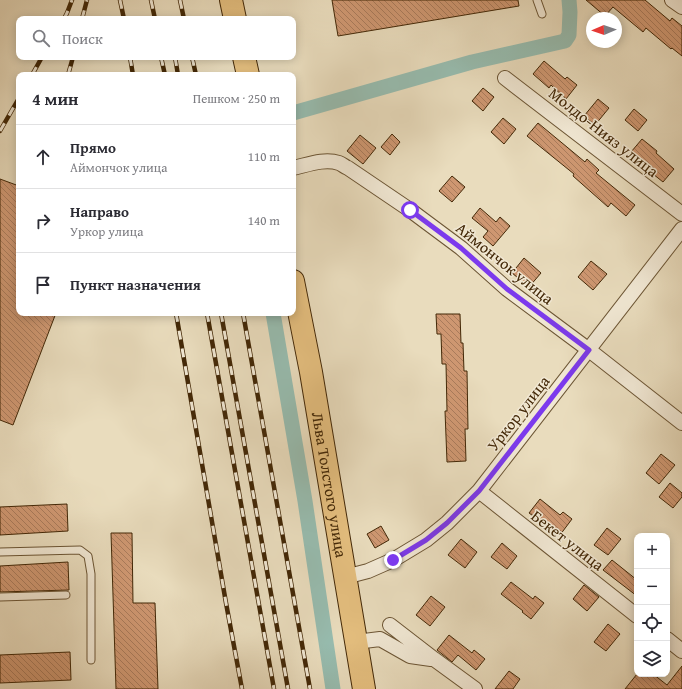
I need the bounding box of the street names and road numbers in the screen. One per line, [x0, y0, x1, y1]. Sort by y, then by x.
street label: Молдо-Нияз улица [544, 81, 664, 183]
street label: Аймончок улица [451, 216, 559, 310]
street label: Уркор улица [481, 370, 555, 456]
street label: Льва Толстого улица [306, 410, 354, 560]
street label: Бекет улица [526, 504, 610, 576]

